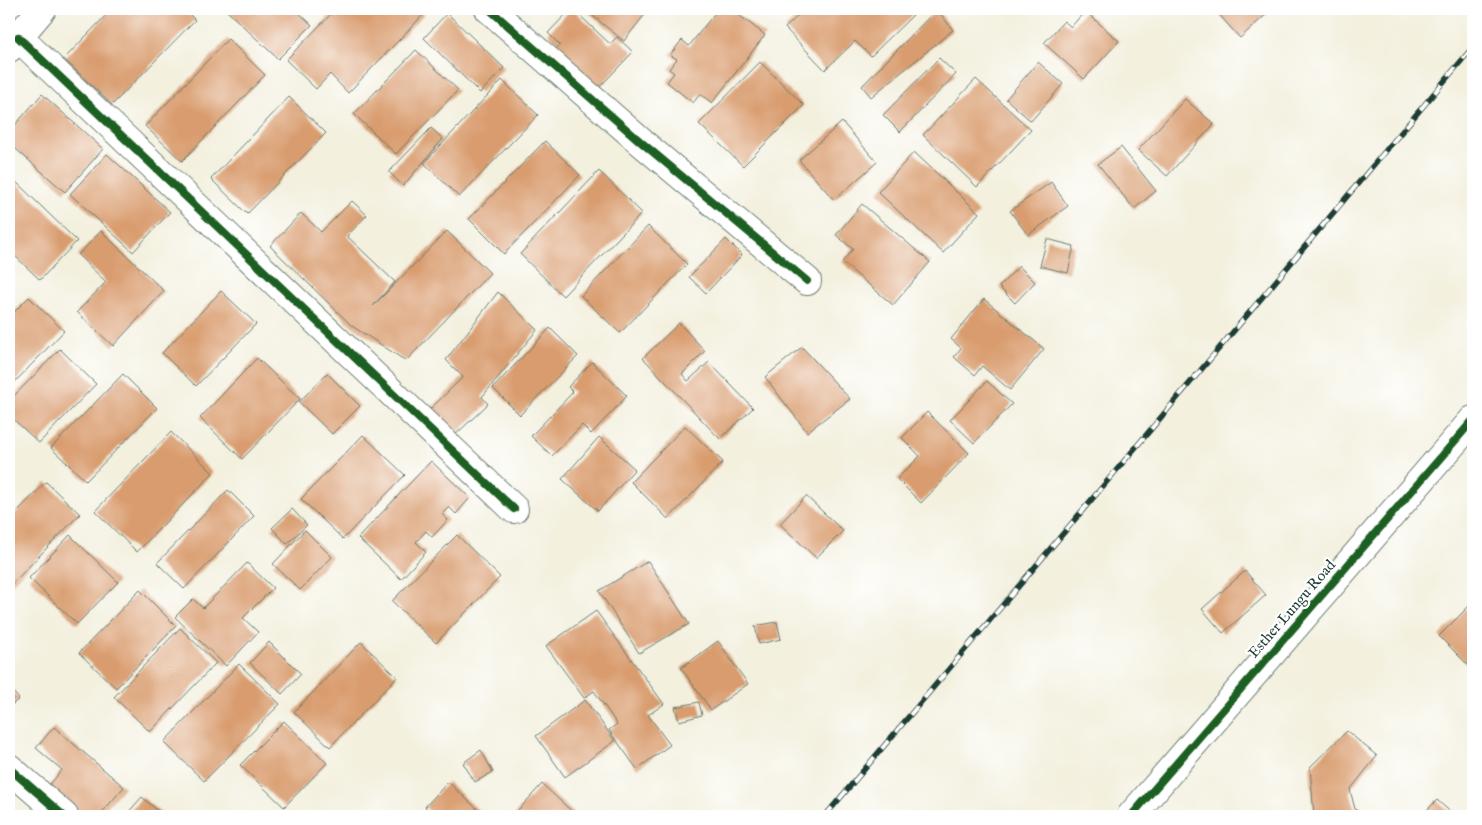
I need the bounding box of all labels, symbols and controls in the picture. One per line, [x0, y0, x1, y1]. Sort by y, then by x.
street label: Esther Lungu Road [1244, 555, 1340, 662]

